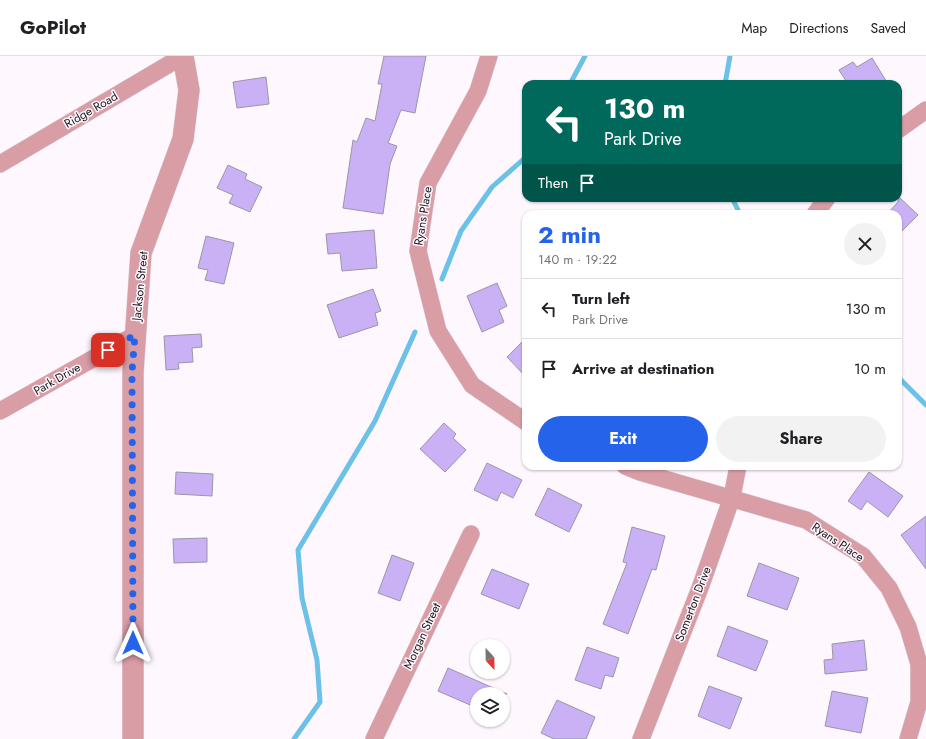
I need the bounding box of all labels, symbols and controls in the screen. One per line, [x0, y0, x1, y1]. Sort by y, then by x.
text: GoPilot [20, 14, 86, 41]
text: Map [741, 18, 767, 38]
text: Directions [789, 18, 849, 38]
text: Saved [871, 18, 906, 38]
street label: Ridge Road [61, 87, 121, 133]
text: 130 m [604, 88, 686, 129]
icon: left [538, 96, 590, 148]
text: Park Drive [604, 126, 682, 152]
text: Then [538, 172, 568, 194]
icon: arrive [576, 172, 598, 194]
street label: Ryans Place [409, 185, 437, 247]
text: 2 min [538, 217, 601, 252]
button: close [844, 223, 886, 265]
street label: Jackson Street [127, 250, 153, 324]
text: 140 m · 19:22 [538, 250, 617, 269]
text: Turn left [572, 288, 630, 310]
icon: left [538, 298, 560, 320]
text: 130 m [846, 298, 886, 320]
text: Park Drive [572, 310, 628, 329]
pin [91, 333, 125, 367]
icon: arrive [97, 339, 119, 361]
street label: Park Drive [30, 358, 84, 400]
icon: arrive [538, 358, 560, 380]
text: Arrive at destination [572, 358, 714, 380]
text: 10 m [854, 358, 886, 380]
button: Exit [538, 416, 708, 462]
button: Share [716, 416, 886, 462]
street label: Ryans Place [808, 518, 868, 566]
street label: Somerton Drive [670, 564, 716, 644]
street label: Morgan Street [399, 600, 445, 672]
position arrow [112, 622, 154, 664]
north arrow [470, 639, 510, 679]
map controls [470, 639, 510, 727]
button: layers [470, 687, 510, 727]

